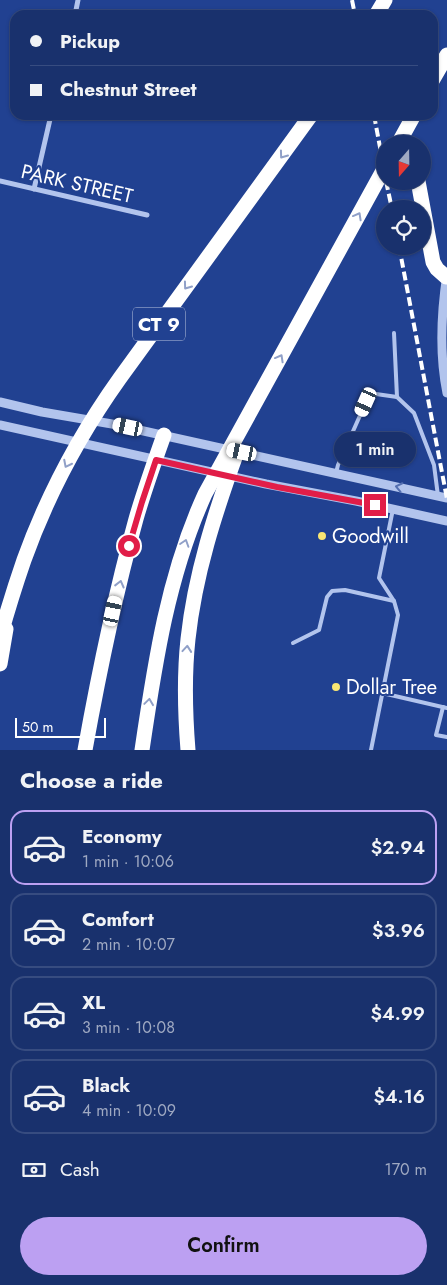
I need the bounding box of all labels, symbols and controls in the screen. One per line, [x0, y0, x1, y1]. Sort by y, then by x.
text: Pickup [60, 28, 120, 55]
text: Chestnut Street [60, 76, 197, 103]
north arrow [376, 135, 431, 190]
map controls [376, 135, 431, 255]
one-way arrow [280, 149, 288, 158]
street label: PARK STREET [18, 157, 136, 211]
button: locate [376, 200, 431, 255]
one-way arrow [352, 212, 362, 221]
one-way arrow [184, 280, 193, 290]
road number: CT 9 [133, 308, 185, 340]
one-way arrow [274, 355, 284, 364]
car [353, 385, 378, 419]
car [111, 417, 144, 437]
callout: 1 min [334, 432, 416, 468]
text: 1 min [356, 438, 394, 461]
car [225, 442, 258, 462]
one-way arrow [63, 459, 73, 468]
one-way arrow [395, 483, 404, 493]
route end [364, 494, 386, 516]
place label: Goodwill [332, 522, 409, 551]
marker: Goodwill [316, 530, 328, 542]
route start [118, 535, 140, 557]
one-way arrow [179, 540, 189, 548]
one-way arrow [114, 579, 125, 588]
car [102, 595, 123, 627]
one-way arrow [181, 645, 192, 653]
place label: Dollar Tree [346, 673, 437, 702]
marker: Dollar Tree [330, 681, 342, 693]
one-way arrow [143, 697, 154, 705]
scale bar [15, 715, 106, 738]
text: 50 m [22, 717, 53, 737]
text: Choose a ride [20, 764, 163, 796]
text: Economy [82, 823, 162, 850]
icon: car [22, 825, 67, 870]
text: $2.94 [371, 834, 425, 861]
text: 1 min · 10:06 [82, 850, 174, 873]
text: Comfort [82, 906, 154, 933]
icon: car [22, 908, 67, 953]
text: $3.96 [372, 917, 425, 944]
text: 2 min · 10:07 [82, 933, 175, 956]
text: XL [82, 989, 105, 1016]
icon: car [22, 991, 67, 1036]
text: $4.99 [371, 1000, 425, 1027]
text: 3 min · 10:08 [82, 1016, 175, 1039]
text: Black [82, 1072, 130, 1099]
icon: car [22, 1074, 67, 1119]
text: $4.16 [373, 1083, 425, 1110]
text: 4 min · 10:09 [82, 1099, 176, 1122]
icon: cash [20, 1156, 48, 1184]
text: Cash [60, 1156, 100, 1183]
text: 170 m [385, 1158, 427, 1181]
button: Confirm [20, 1217, 427, 1275]

